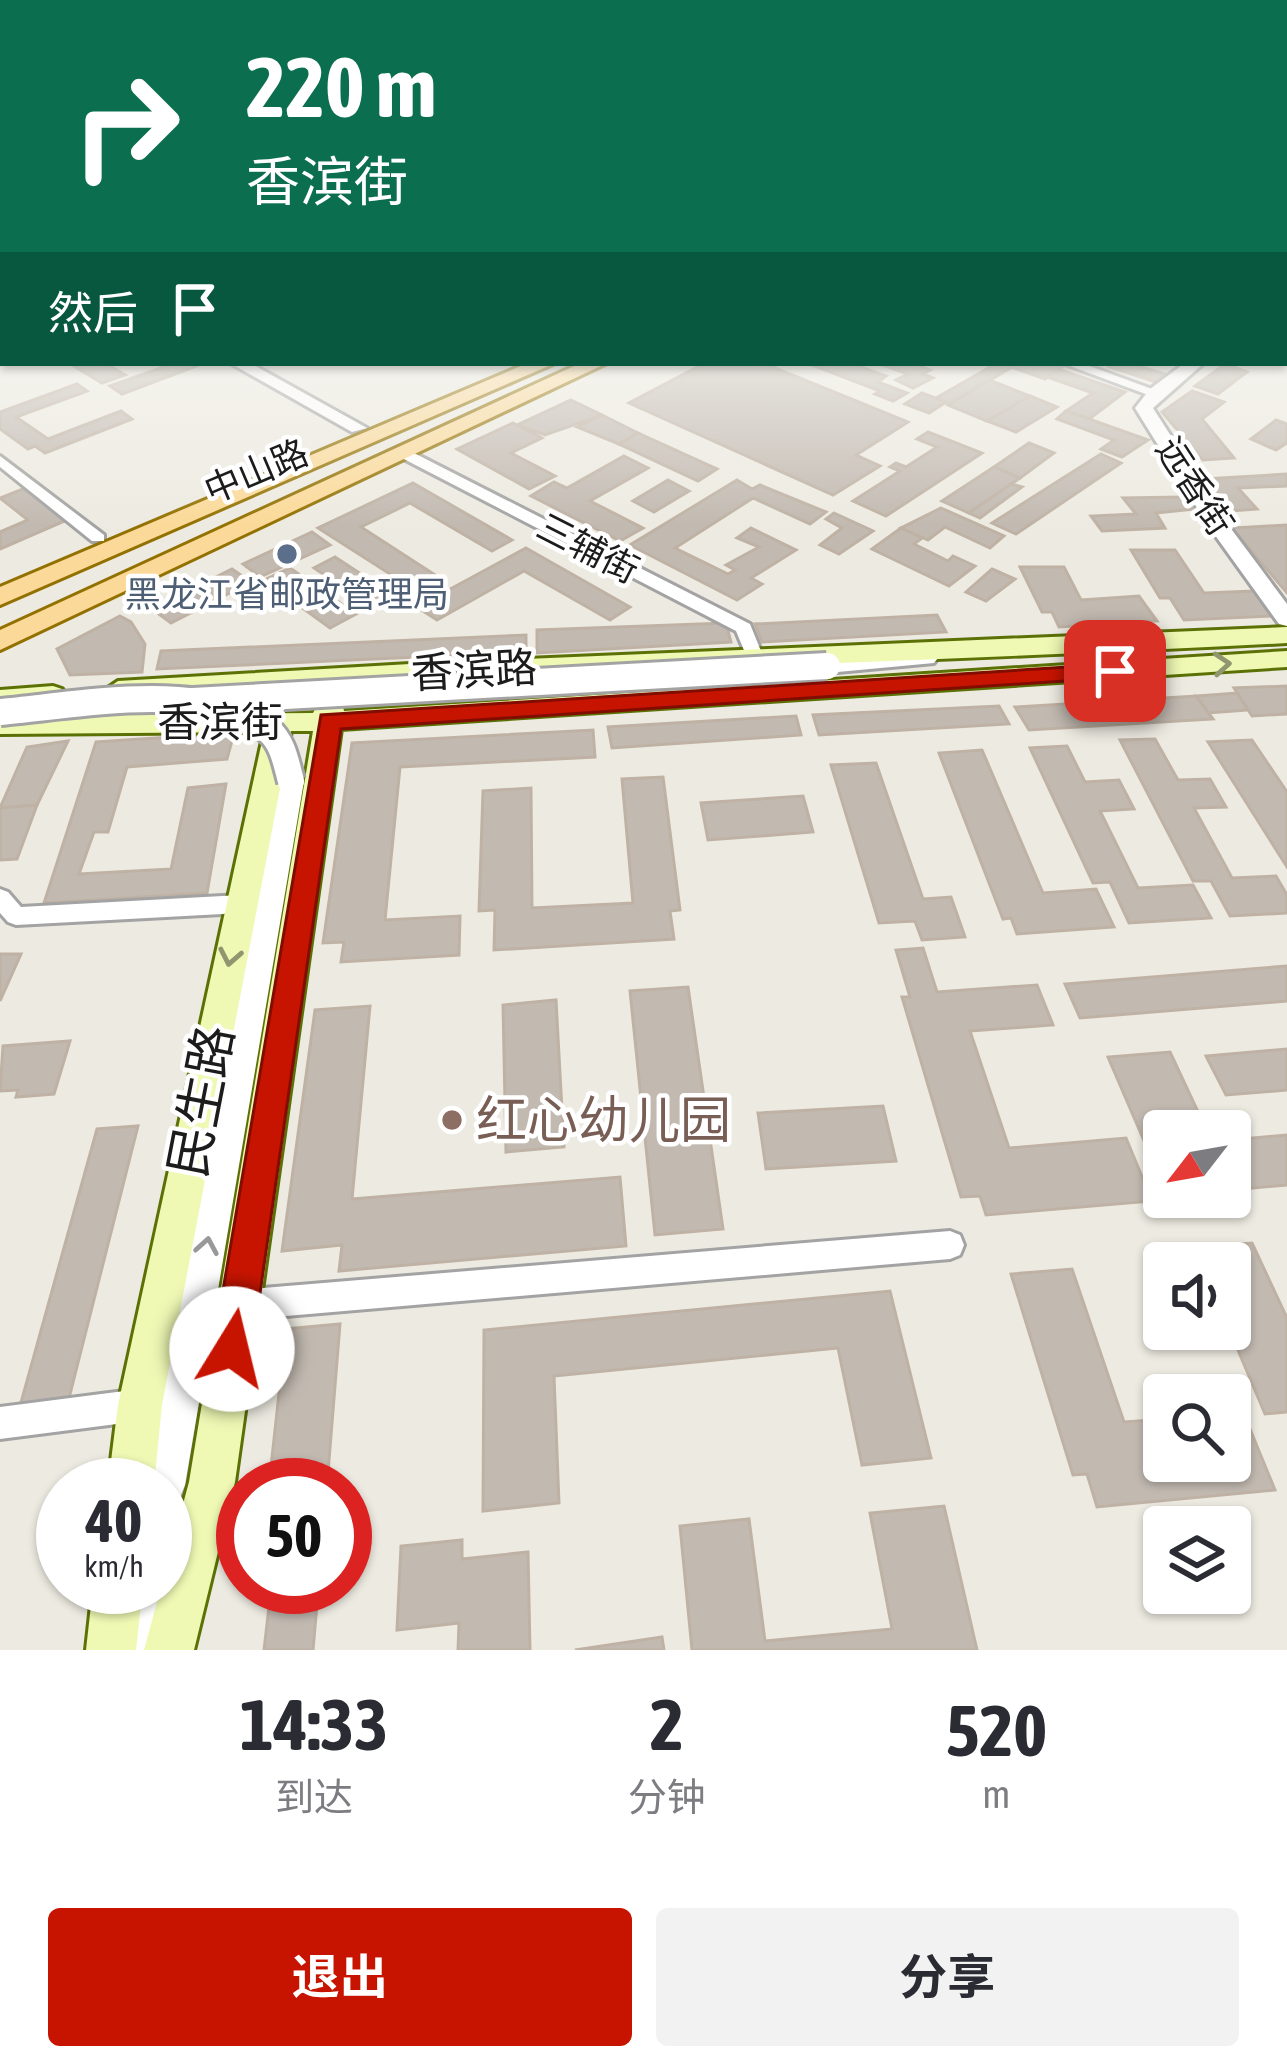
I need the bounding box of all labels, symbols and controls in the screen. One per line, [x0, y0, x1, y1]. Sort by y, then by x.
text: 220 m [246, 39, 436, 135]
icon: right [48, 48, 204, 204]
text: 香滨街 [246, 151, 408, 212]
icon: arrive [162, 276, 228, 342]
text: 然后 [48, 287, 138, 339]
street label: 远香街 [1148, 429, 1242, 543]
street label: 中山路 [198, 431, 314, 511]
street label: 三辅街 [530, 505, 646, 591]
marker: 黑龙江省邮政管理局 [274, 541, 300, 567]
place label: 黑龙江省邮政管理局 [125, 573, 449, 615]
pin [1064, 620, 1166, 722]
icon: arrive [1082, 638, 1148, 704]
street label: 香滨路 [410, 643, 538, 697]
one-way arrow [1213, 651, 1232, 677]
street label: 香滨街 [157, 698, 283, 746]
one-way arrow [218, 947, 244, 967]
street label: 民生路 [157, 1020, 244, 1182]
place label: 红心幼儿园 [476, 1090, 731, 1149]
marker: 红心幼儿园 [439, 1107, 465, 1133]
north arrow [1143, 1110, 1251, 1218]
map controls [1143, 1110, 1251, 1614]
one-way arrow [193, 1236, 219, 1256]
button: sound [1143, 1242, 1251, 1350]
position arrow [169, 1286, 295, 1412]
button: search [1143, 1374, 1251, 1482]
speed limit sign: 50 [216, 1458, 372, 1614]
text: 40 [86, 1486, 142, 1555]
button: layers [1143, 1506, 1251, 1614]
text: km/h [84, 1549, 144, 1583]
text: 14:33 [240, 1683, 388, 1765]
text: 2 [650, 1683, 684, 1765]
text: 520 [946, 1689, 1047, 1771]
text: m [982, 1772, 1010, 1816]
text: 到达 [275, 1775, 353, 1819]
text: 分钟 [628, 1775, 706, 1819]
button: 退出 [48, 1908, 632, 2046]
button: 分享 [656, 1908, 1239, 2046]

